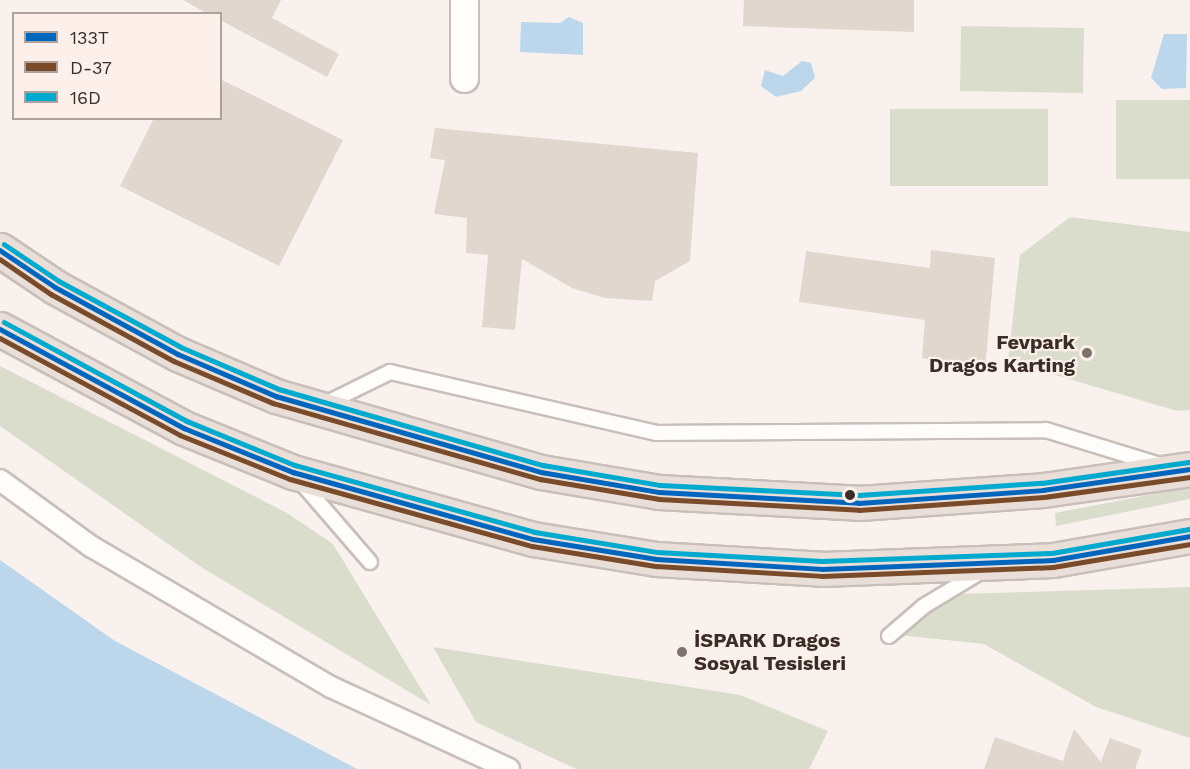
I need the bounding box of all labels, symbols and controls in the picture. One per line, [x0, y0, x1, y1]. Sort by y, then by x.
legend [12, 12, 222, 120]
text: 133T [70, 27, 109, 48]
text: D-37 [70, 57, 112, 78]
text: 16D [70, 87, 101, 108]
place label: Fevpark Dragos Karting [929, 330, 1075, 377]
marker: Fevpark Dragos Karting [1080, 346, 1094, 360]
unlabelled marker [844, 489, 856, 501]
place label: İSPARK Dragos Sosyal Tesisleri [694, 628, 847, 675]
marker: İSPARK Dragos Sosyal Tesisleri [675, 645, 689, 659]

